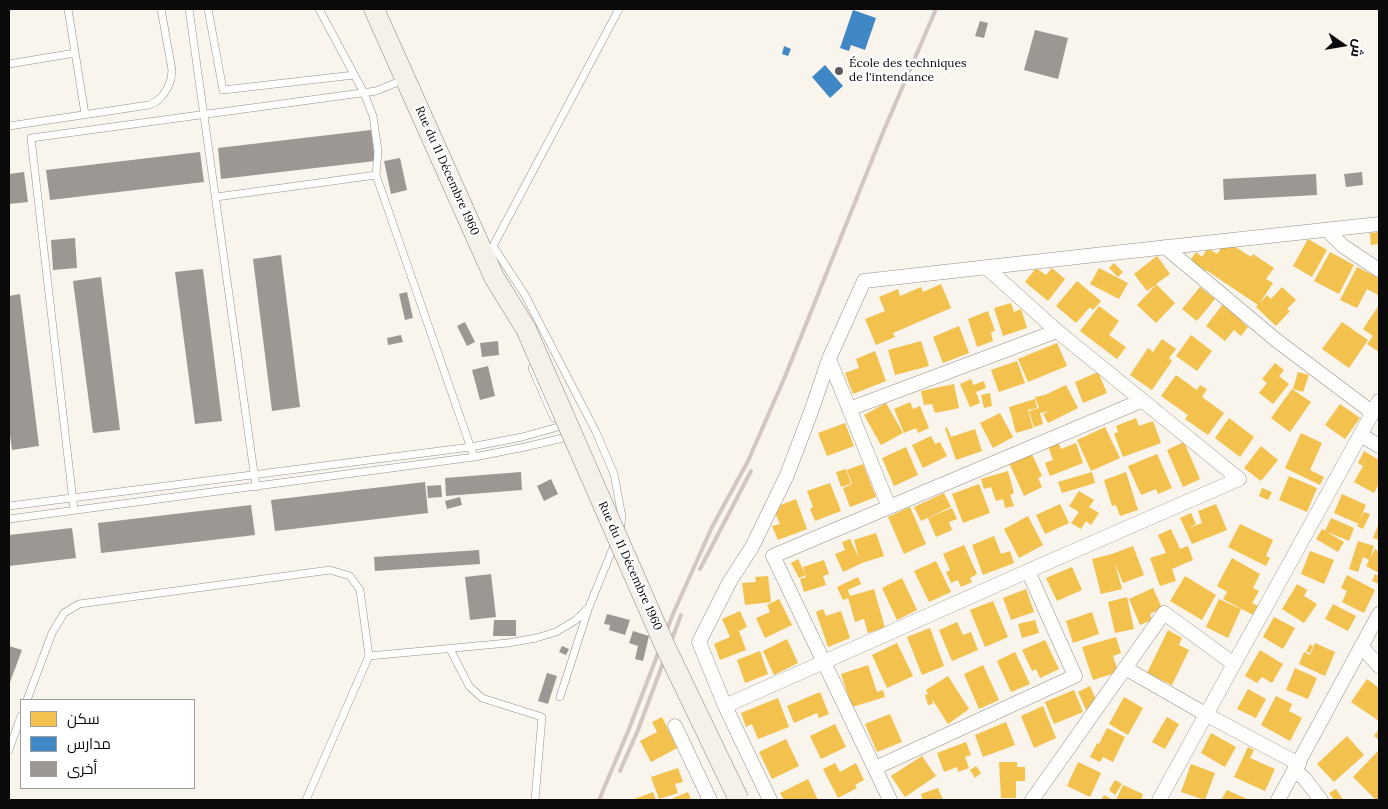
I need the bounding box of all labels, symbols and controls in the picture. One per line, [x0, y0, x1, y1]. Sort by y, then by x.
north arrow [1318, 20, 1368, 70]
text: ش [1347, 38, 1368, 59]
place label: École des techniques de l'intendance [849, 57, 967, 85]
marker: École des techniques de l'intendance [833, 65, 845, 77]
street label: Rue du 11 Décembre 1960 [412, 104, 482, 238]
street label: Rue du 11 Décembre 1960 [595, 499, 665, 633]
legend [20, 699, 195, 789]
text: سكن [67, 709, 100, 728]
text: مدارس [67, 734, 111, 753]
text: أخرى [67, 759, 97, 778]

